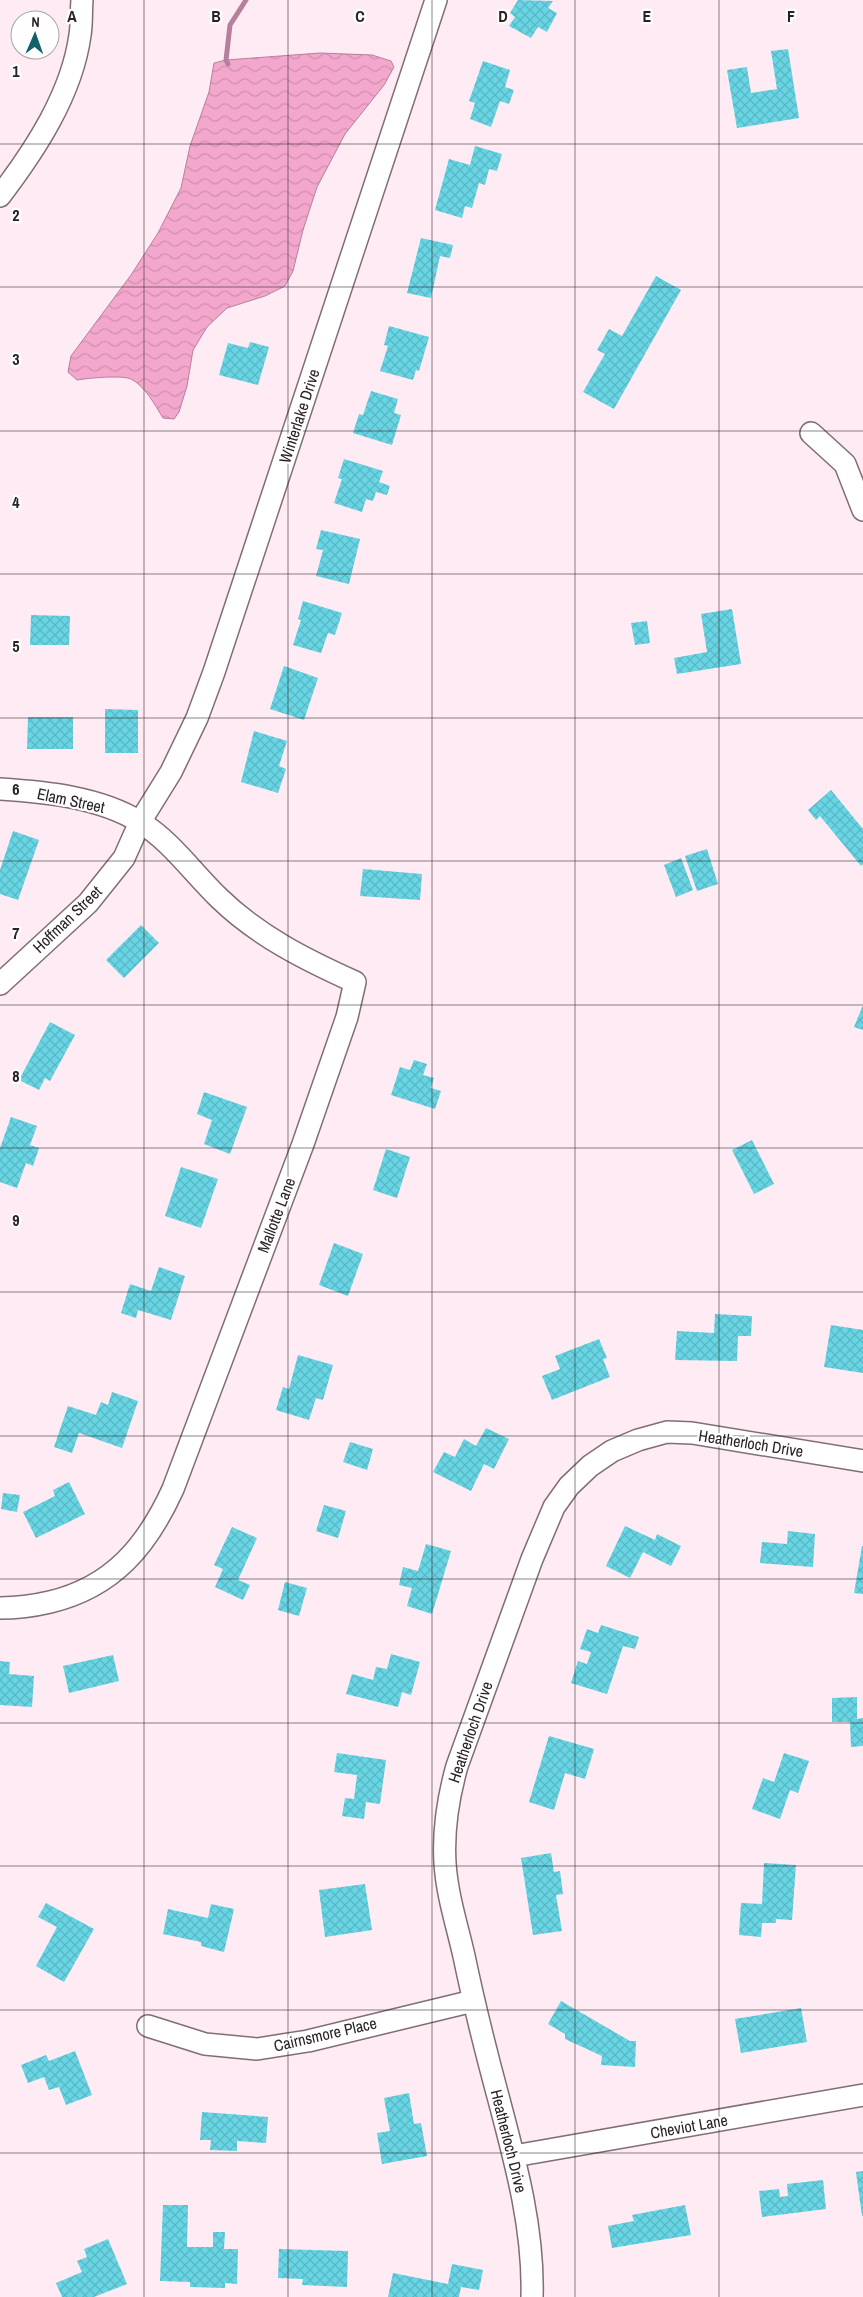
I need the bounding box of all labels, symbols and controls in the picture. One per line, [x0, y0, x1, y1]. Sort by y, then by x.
text: A [67, 5, 77, 27]
text: B [211, 5, 221, 27]
text: C [355, 5, 365, 27]
text: D [498, 5, 508, 27]
text: E [643, 5, 652, 27]
text: F [787, 5, 795, 27]
north arrow [10, 10, 60, 60]
text: N [31, 13, 40, 31]
text: 1 [12, 60, 20, 82]
text: 2 [12, 204, 20, 226]
text: 3 [12, 348, 20, 370]
street label: Winterlake Drive [273, 366, 325, 466]
text: 4 [12, 491, 20, 513]
text: 5 [12, 635, 20, 657]
text: 6 [12, 778, 20, 800]
street label: Elam Street [35, 782, 107, 818]
street label: Hoffman Street [28, 880, 107, 957]
text: 7 [12, 922, 20, 944]
text: 8 [12, 1065, 20, 1087]
street label: Mallotte Lane [252, 1174, 300, 1256]
text: 9 [12, 1209, 20, 1231]
street label: Heatherloch Drive [697, 1424, 805, 1462]
street label: Heatherloch Drive [442, 1678, 498, 1786]
street label: Cairnsmore Place [271, 2011, 379, 2057]
street label: Heatherloch Drive [486, 2087, 532, 2195]
street label: Cheviot Lane [649, 2108, 729, 2144]

